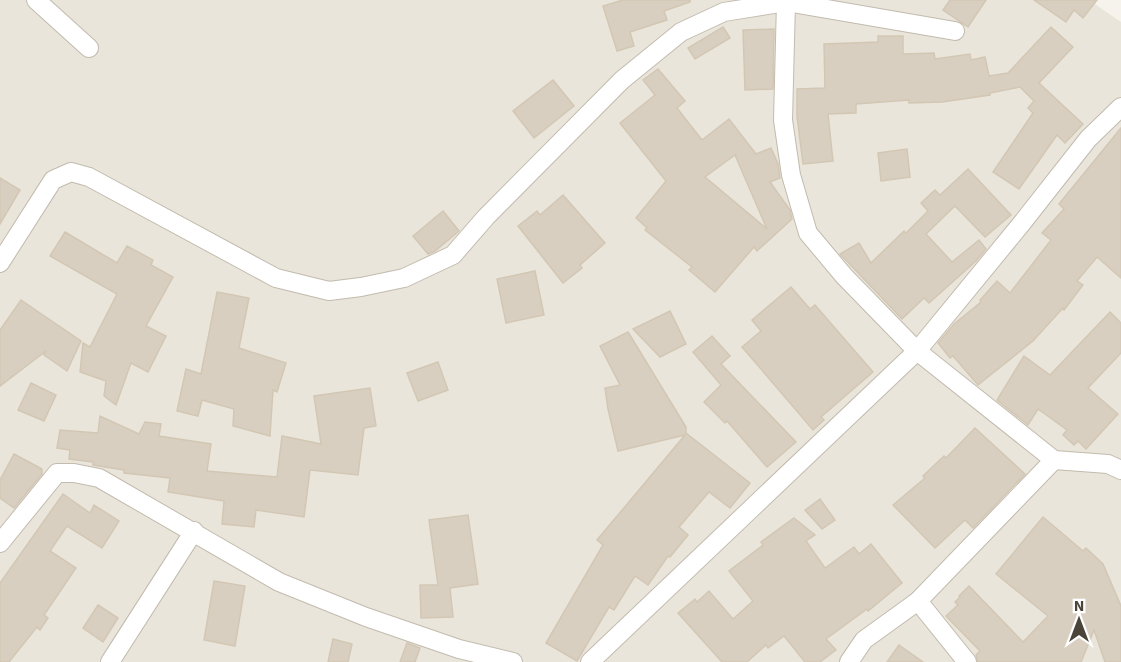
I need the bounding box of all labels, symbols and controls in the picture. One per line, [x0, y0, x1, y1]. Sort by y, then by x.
north arrow [1049, 590, 1109, 650]
text: N [1074, 595, 1084, 617]

